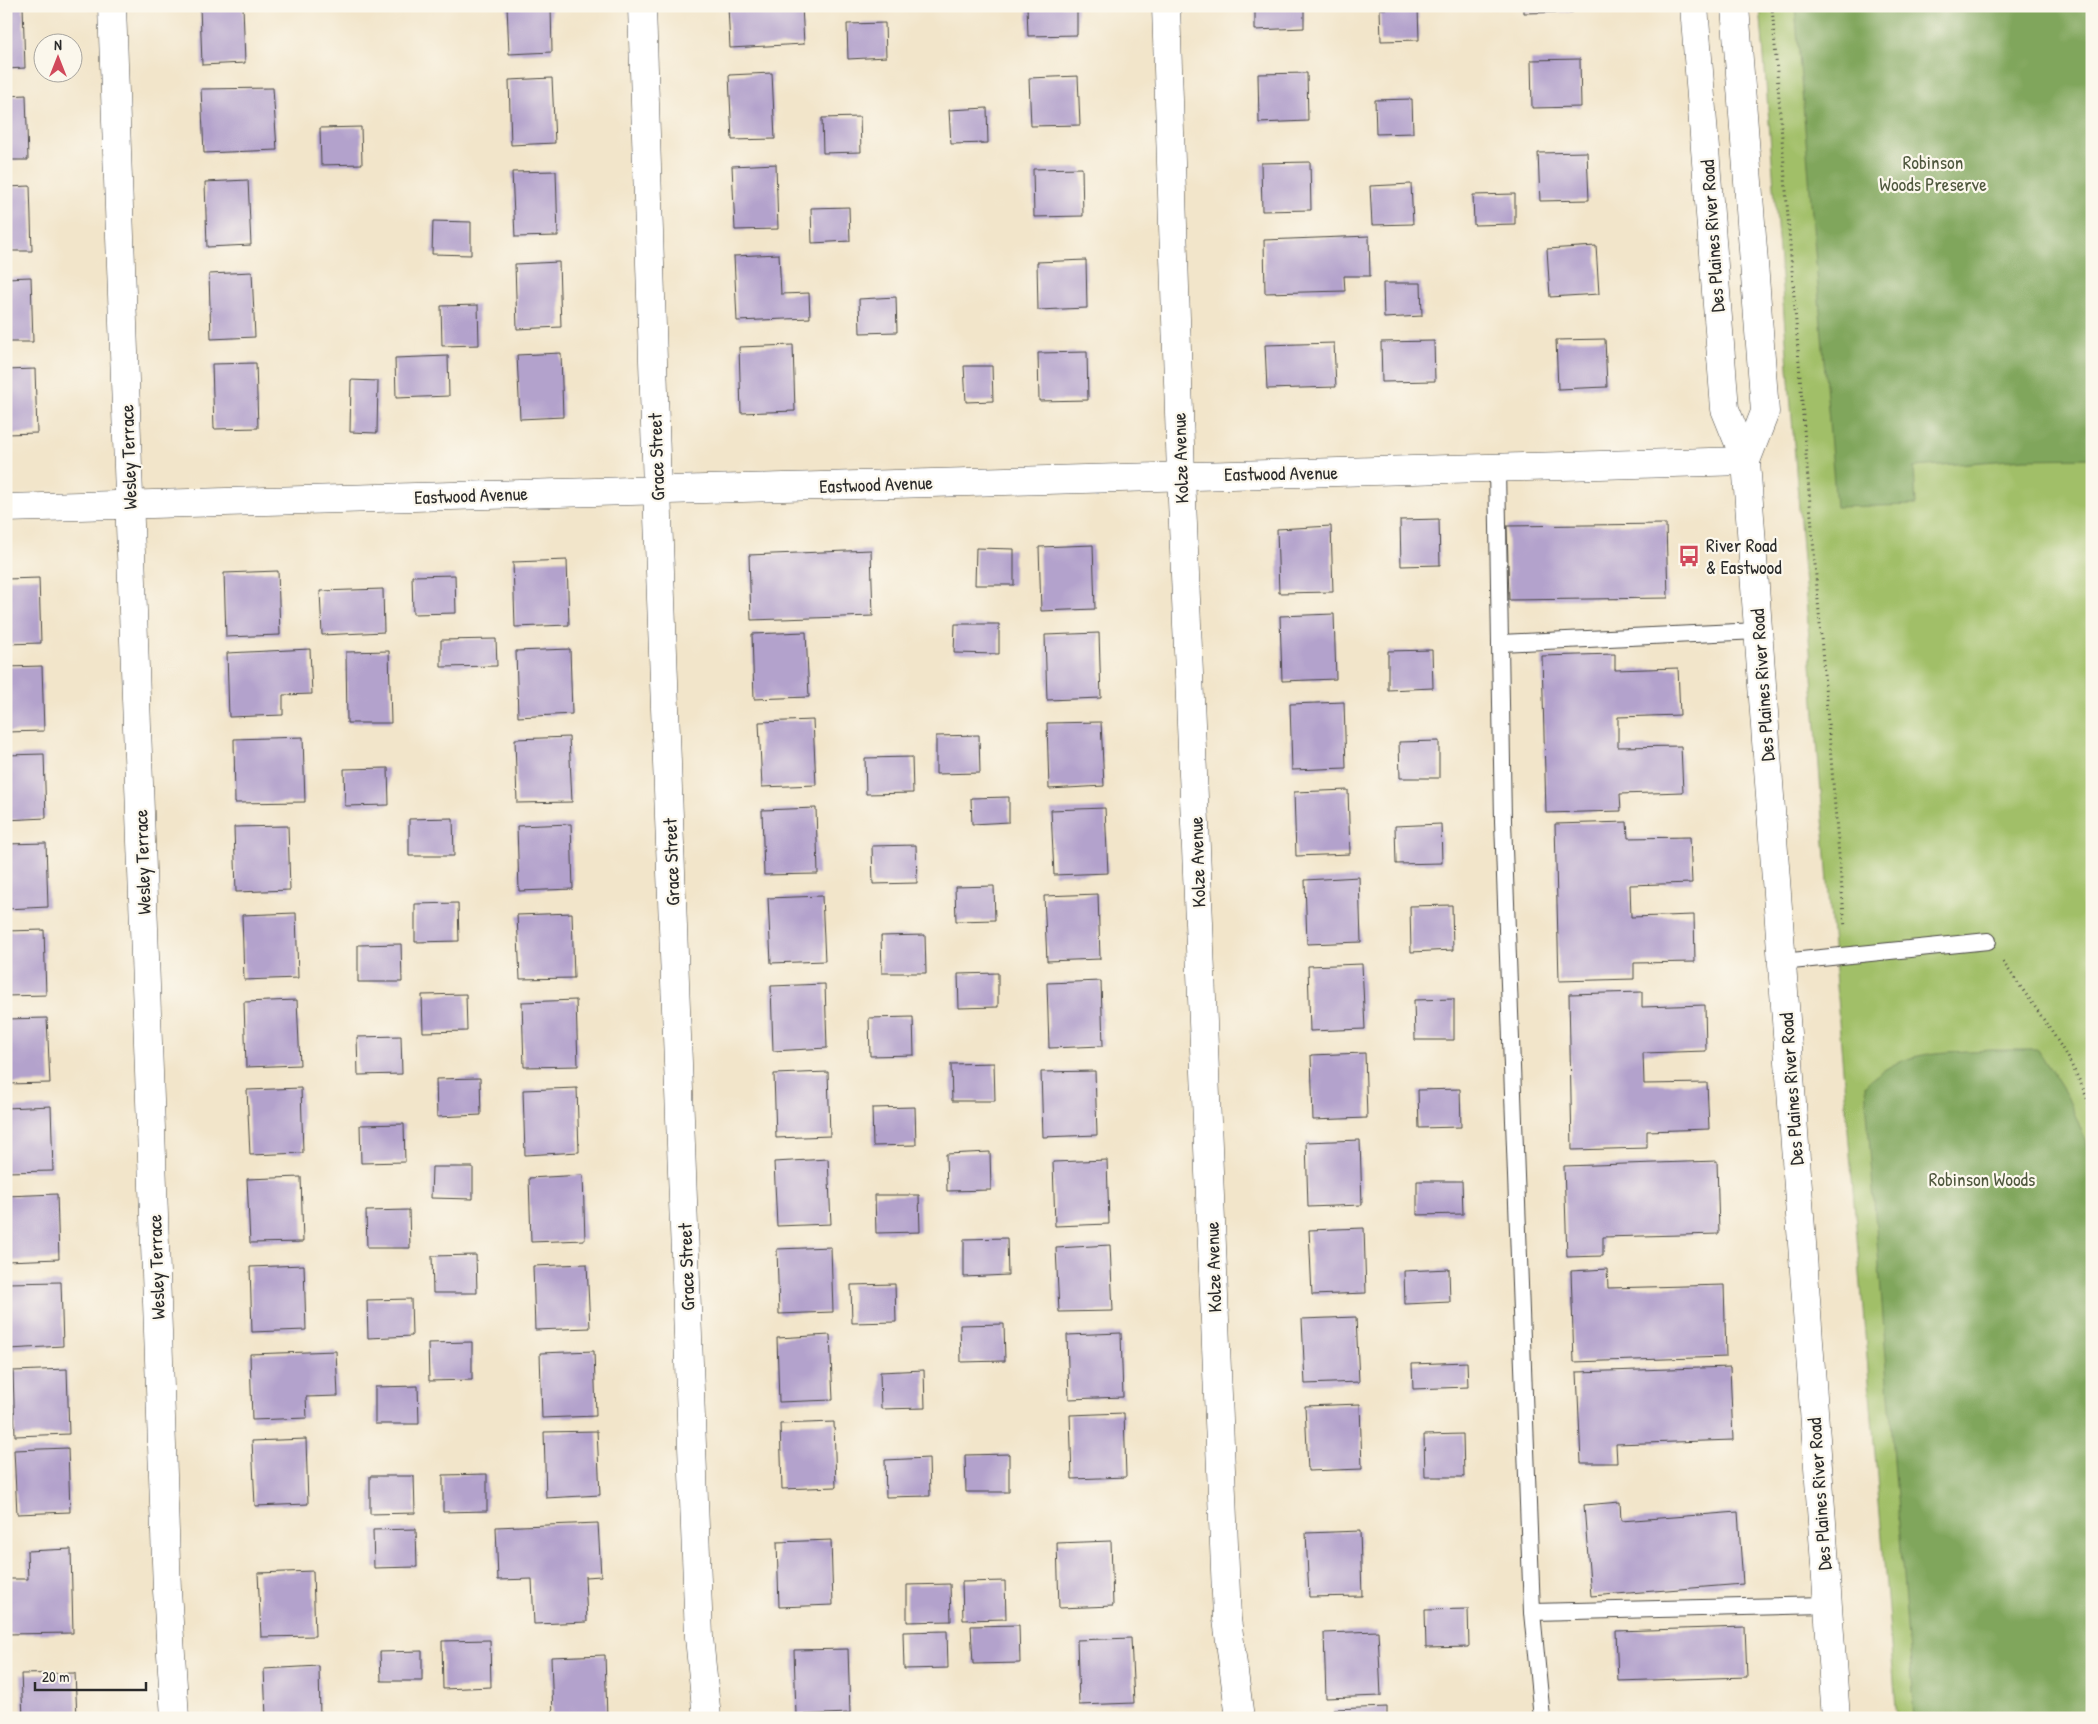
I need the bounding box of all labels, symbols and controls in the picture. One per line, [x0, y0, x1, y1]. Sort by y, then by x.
north arrow [32, 32, 82, 82]
text: N [54, 35, 62, 54]
park label: Robinson Woods Preserve [1879, 149, 1987, 197]
street label: Des Plaines River Road [1694, 158, 1730, 313]
street label: Wesley Terrace [113, 404, 143, 510]
street label: Grace Street [641, 412, 671, 501]
street label: Kolze Avenue [1165, 412, 1195, 504]
street label: Eastwood Avenue [1224, 459, 1339, 487]
street label: Eastwood Avenue [819, 469, 934, 499]
street label: Eastwood Avenue [414, 480, 529, 510]
place label: River Road & Eastwood [1706, 532, 1782, 580]
bus stop icon: River Road & Eastwood [1676, 543, 1702, 569]
street label: Des Plaines River Road [1744, 607, 1780, 762]
street label: Wesley Terrace [127, 809, 157, 915]
street label: Kolze Avenue [1182, 816, 1212, 908]
street label: Grace Street [656, 817, 686, 906]
street label: Des Plaines River Road [1773, 1011, 1809, 1166]
park label: Robinson Woods [1929, 1166, 2035, 1192]
street label: Wesley Terrace [141, 1214, 171, 1320]
street label: Kolze Avenue [1198, 1221, 1228, 1313]
street label: Grace Street [671, 1222, 701, 1311]
street label: Des Plaines River Road [1801, 1416, 1837, 1571]
scale bar [35, 1659, 146, 1691]
text: 20 m [42, 1666, 69, 1687]

